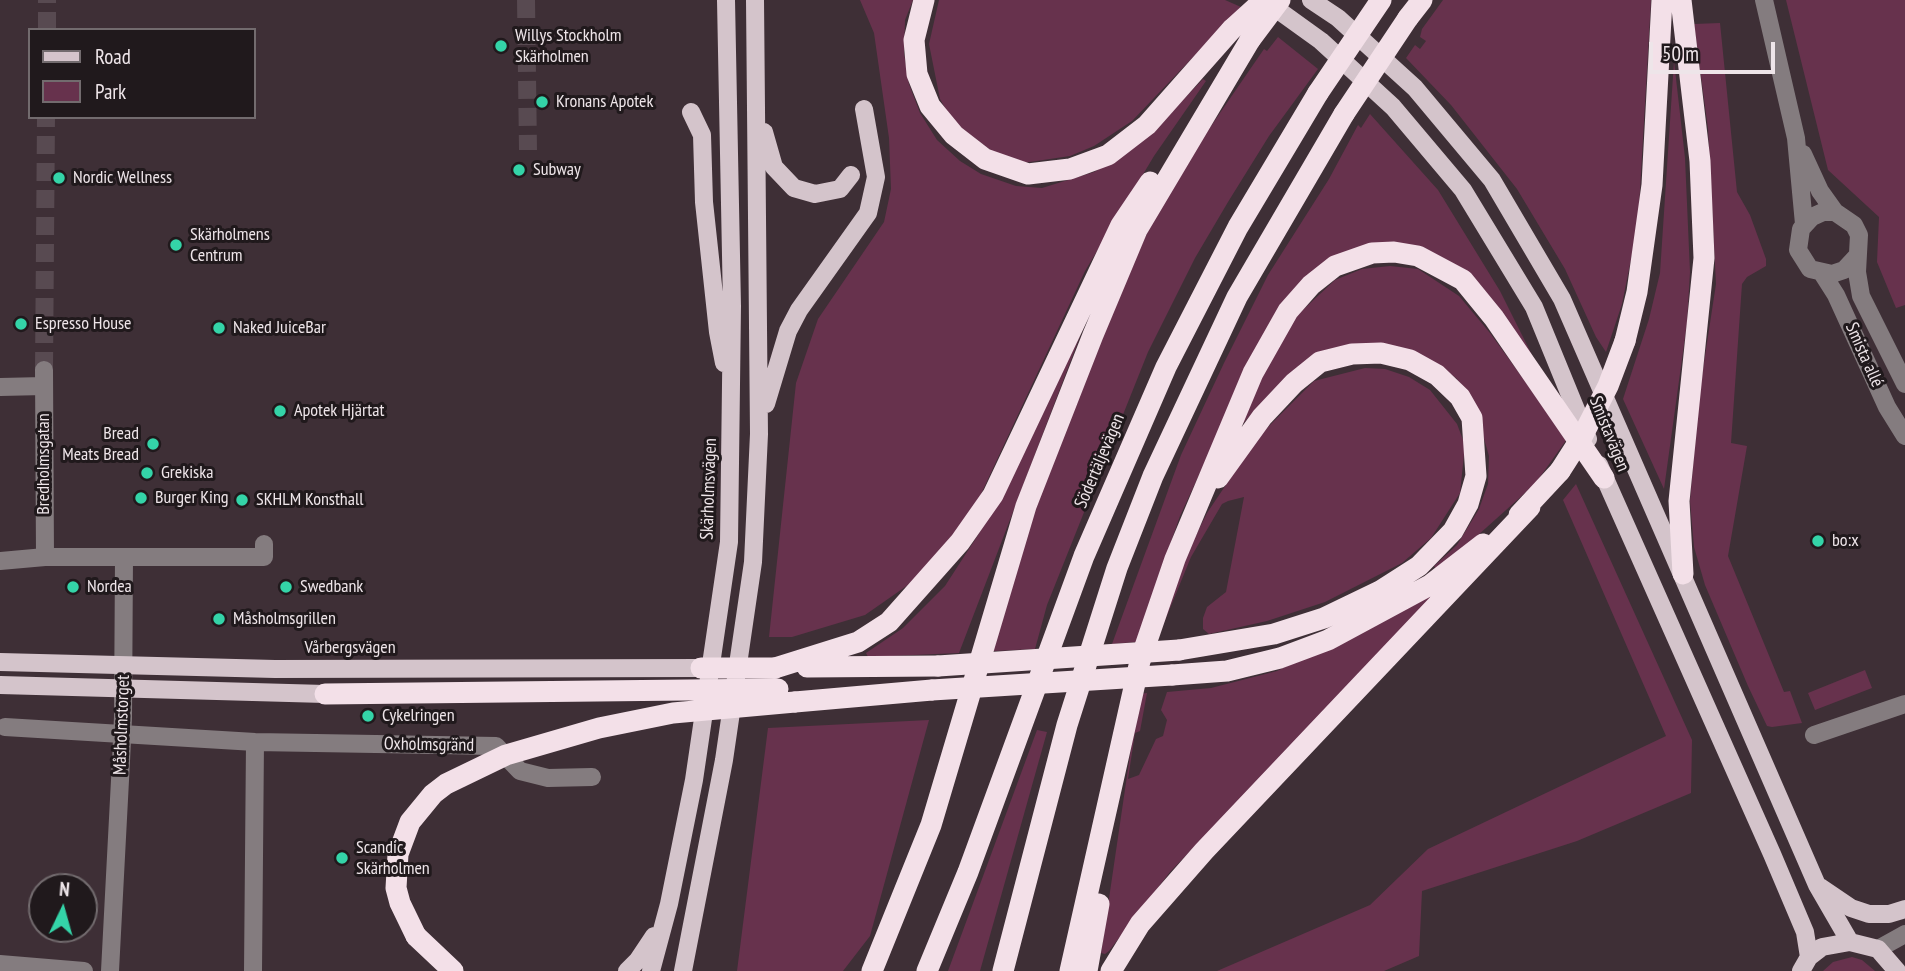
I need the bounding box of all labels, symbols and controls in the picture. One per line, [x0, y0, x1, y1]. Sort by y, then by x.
place label: Willys Stockholm Skärholmen [515, 25, 621, 68]
legend [28, 28, 256, 119]
scale bar [1653, 28, 1779, 72]
marker: Willys Stockholm Skärholmen [493, 38, 509, 54]
text: 50 m [1662, 40, 1699, 67]
text: Road [95, 43, 131, 70]
text: Park [95, 78, 126, 105]
place label: Kronans Apotek [556, 91, 653, 113]
marker: Kronans Apotek [534, 94, 550, 110]
place label: Subway [533, 159, 581, 181]
marker: Subway [511, 162, 527, 178]
place label: Nordic Wellness [73, 167, 172, 189]
marker: Nordic Wellness [51, 170, 67, 186]
place label: Skärholmens Centrum [190, 224, 270, 266]
marker: Skärholmens Centrum [168, 237, 184, 253]
place label: Espresso House [35, 313, 132, 335]
marker: Espresso House [13, 316, 29, 332]
place label: Naked JuiceBar [233, 317, 326, 339]
street label: Smista allé [1840, 319, 1888, 391]
marker: Naked JuiceBar [211, 320, 227, 336]
street label: Smistavägen [1584, 393, 1634, 475]
place label: Apotek Hjärtat [294, 400, 384, 422]
marker: Apotek Hjärtat [272, 403, 288, 419]
street label: Södertäljevägen [1070, 410, 1130, 512]
street label: Bredholmsgatan [33, 413, 55, 515]
place label: Bread Meats Bread [62, 423, 139, 466]
marker: Bread Meats Bread [145, 436, 161, 452]
street label: Skärholmsvägen [696, 438, 722, 540]
place label: Grekiska [161, 462, 213, 484]
marker: Grekiska [139, 465, 155, 481]
place label: Burger King [155, 487, 229, 509]
place label: SKHLM Konsthall [256, 489, 363, 511]
marker: Burger King [133, 490, 149, 506]
marker: SKHLM Konsthall [234, 492, 250, 508]
place label: bo:x [1832, 530, 1859, 552]
marker: bo:x [1810, 533, 1826, 549]
place label: Nordea [87, 576, 132, 598]
place label: Swedbank [300, 576, 363, 598]
marker: Nordea [65, 579, 81, 595]
marker: Swedbank [278, 579, 294, 595]
place label: Måsholmsgrillen [233, 608, 336, 630]
marker: Måsholmsgrillen [211, 611, 227, 627]
street label: Vårbergsvägen [304, 637, 396, 659]
street label: Måsholmstorget [109, 675, 135, 775]
place label: Cykelringen [382, 705, 455, 727]
marker: Cykelringen [360, 708, 376, 724]
street label: Oxholmsgränd [384, 733, 474, 757]
place label: Scandic Skärholmen [356, 837, 430, 880]
marker: Scandic Skärholmen [334, 850, 350, 866]
north arrow [28, 873, 98, 943]
text: N [58, 877, 71, 901]

